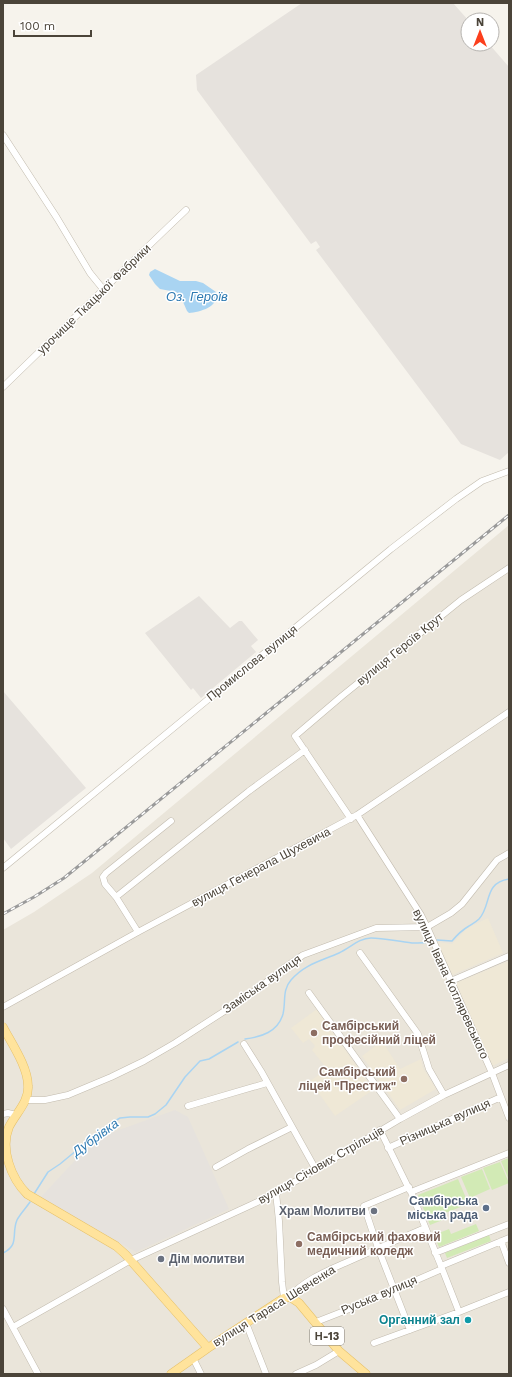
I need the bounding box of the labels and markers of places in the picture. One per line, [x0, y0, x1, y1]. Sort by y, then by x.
place label: Самбірський професійний ліцей [322, 1019, 436, 1047]
marker: Самбірський професійний ліцей [309, 1028, 319, 1038]
place label: Самбірський ліцей "Престиж" [299, 1065, 396, 1093]
marker: Самбірський ліцей "Престиж" [399, 1074, 409, 1084]
place label: Самбірська міська рада [407, 1194, 478, 1222]
marker: Самбірська міська рада [481, 1203, 491, 1213]
place label: Храм Молитви [279, 1204, 366, 1218]
marker: Храм Молитви [369, 1206, 379, 1216]
place label: Самбірський фаховий медичний коледж [307, 1230, 441, 1258]
marker: Самбірський фаховий медичний коледж [294, 1239, 304, 1249]
place label: Дім молитви [169, 1252, 245, 1266]
marker: Дім молитви [156, 1254, 166, 1264]
place label: Органний зал [379, 1313, 460, 1327]
marker: Органний зал [463, 1315, 473, 1325]

